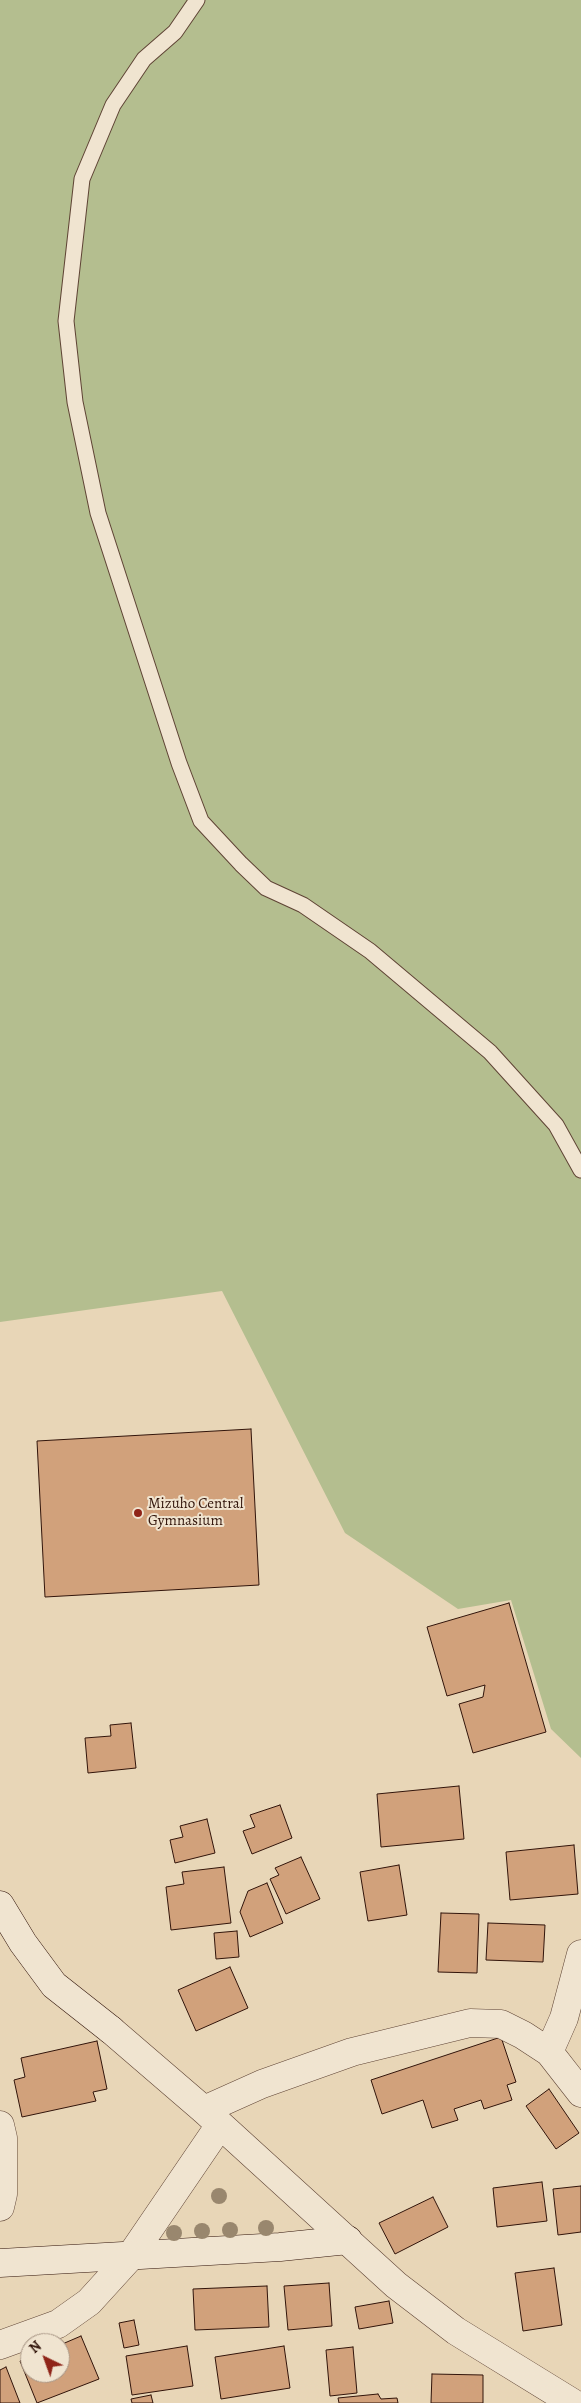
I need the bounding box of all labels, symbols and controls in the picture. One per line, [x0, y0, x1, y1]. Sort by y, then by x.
place label: Mizuho Central Gymnasium [148, 1495, 243, 1530]
marker: Mizuho Central Gymnasium [132, 1507, 144, 1519]
north arrow [20, 2333, 70, 2383]
text: N [25, 2337, 45, 2358]

